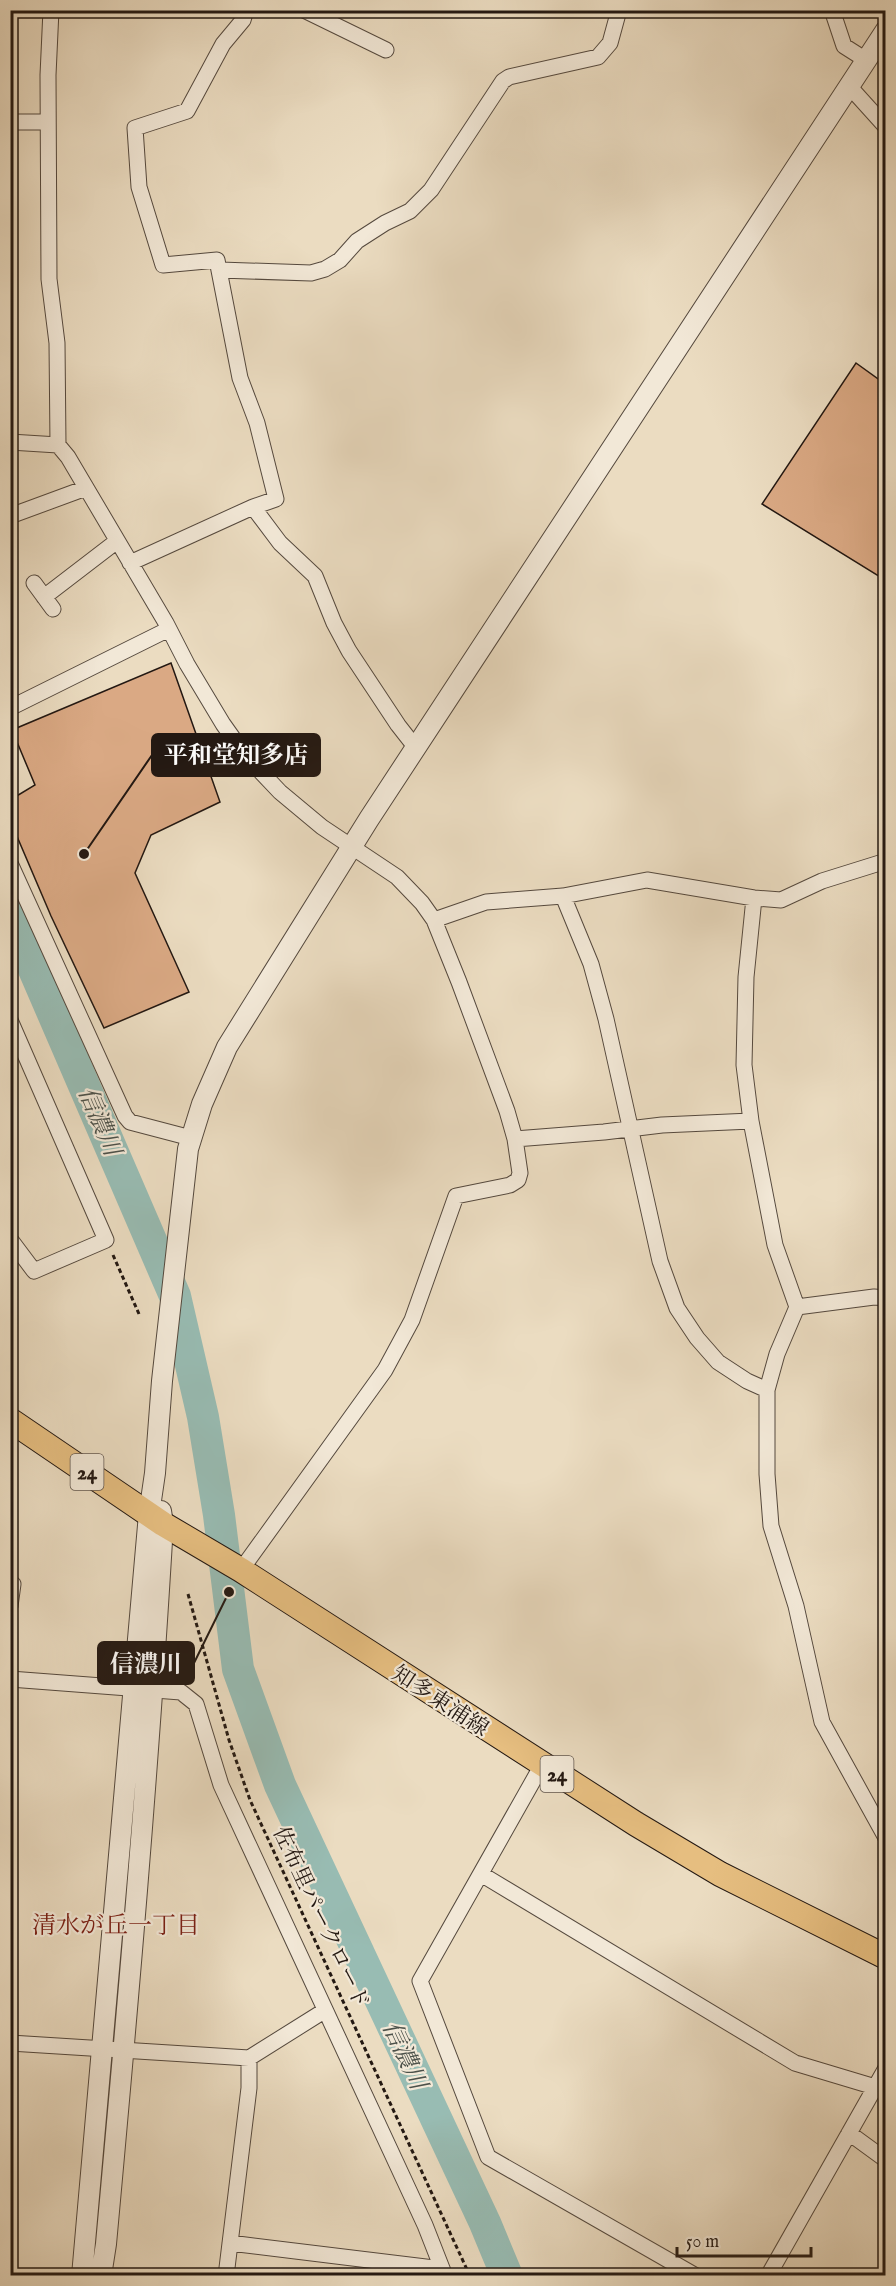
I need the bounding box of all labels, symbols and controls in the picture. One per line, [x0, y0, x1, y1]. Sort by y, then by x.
callout: 平和堂知多店 [152, 734, 320, 776]
text: 平和堂知多店 [164, 741, 308, 772]
water label: 信濃川 [70, 1082, 128, 1164]
road number: 24 [70, 1454, 104, 1490]
callout: 信濃川 [98, 1642, 194, 1684]
text: 信濃川 [110, 1650, 182, 1681]
street label: 知多東浦線 [386, 1660, 494, 1743]
road number: 24 [540, 1756, 574, 1792]
street label: 佐布里パークロード [266, 1822, 375, 2013]
district label: 清水が丘一丁目 [32, 1911, 200, 1942]
water label: 信濃川 [374, 2016, 434, 2098]
scale bar [677, 2220, 810, 2258]
text: 50 m [686, 2231, 719, 2254]

